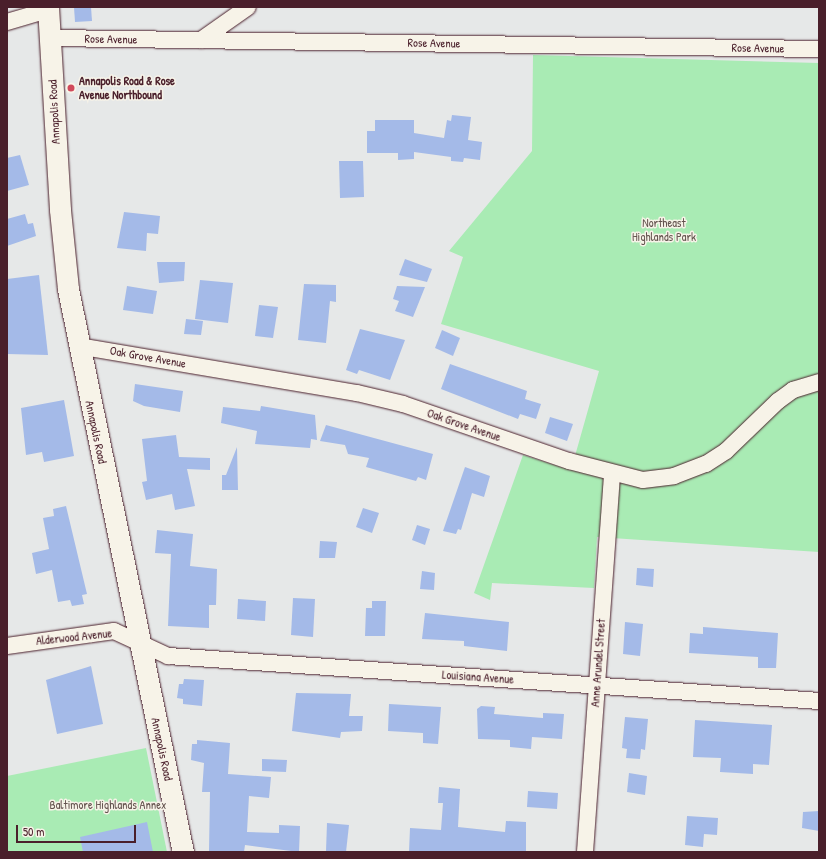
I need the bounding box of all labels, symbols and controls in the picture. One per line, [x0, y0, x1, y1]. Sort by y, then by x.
street label: Rose Avenue [84, 31, 138, 47]
street label: Rose Avenue [407, 35, 461, 51]
street label: Rose Avenue [731, 40, 785, 56]
place label: Annapolis Road & Rose Avenue Northbound [79, 74, 175, 102]
street label: Annapolis Road [45, 80, 63, 144]
marker: Annapolis Road & Rose Avenue Northbound [66, 83, 76, 93]
park label: Northeast Highlands Park [632, 216, 696, 244]
street label: Oak Grove Avenue [109, 343, 187, 371]
street label: Annapolis Road [82, 399, 110, 465]
street label: Oak Grove Avenue [425, 406, 503, 444]
street label: Anne Arundel Street [588, 618, 608, 708]
street label: Alderwood Avenue [35, 626, 113, 648]
street label: Louisiana Avenue [442, 667, 514, 687]
street label: Annapolis Road [148, 716, 176, 782]
park label: Baltimore Highlands Annex [50, 798, 166, 812]
scale bar [18, 817, 138, 843]
text: 50 m [23, 823, 44, 840]

